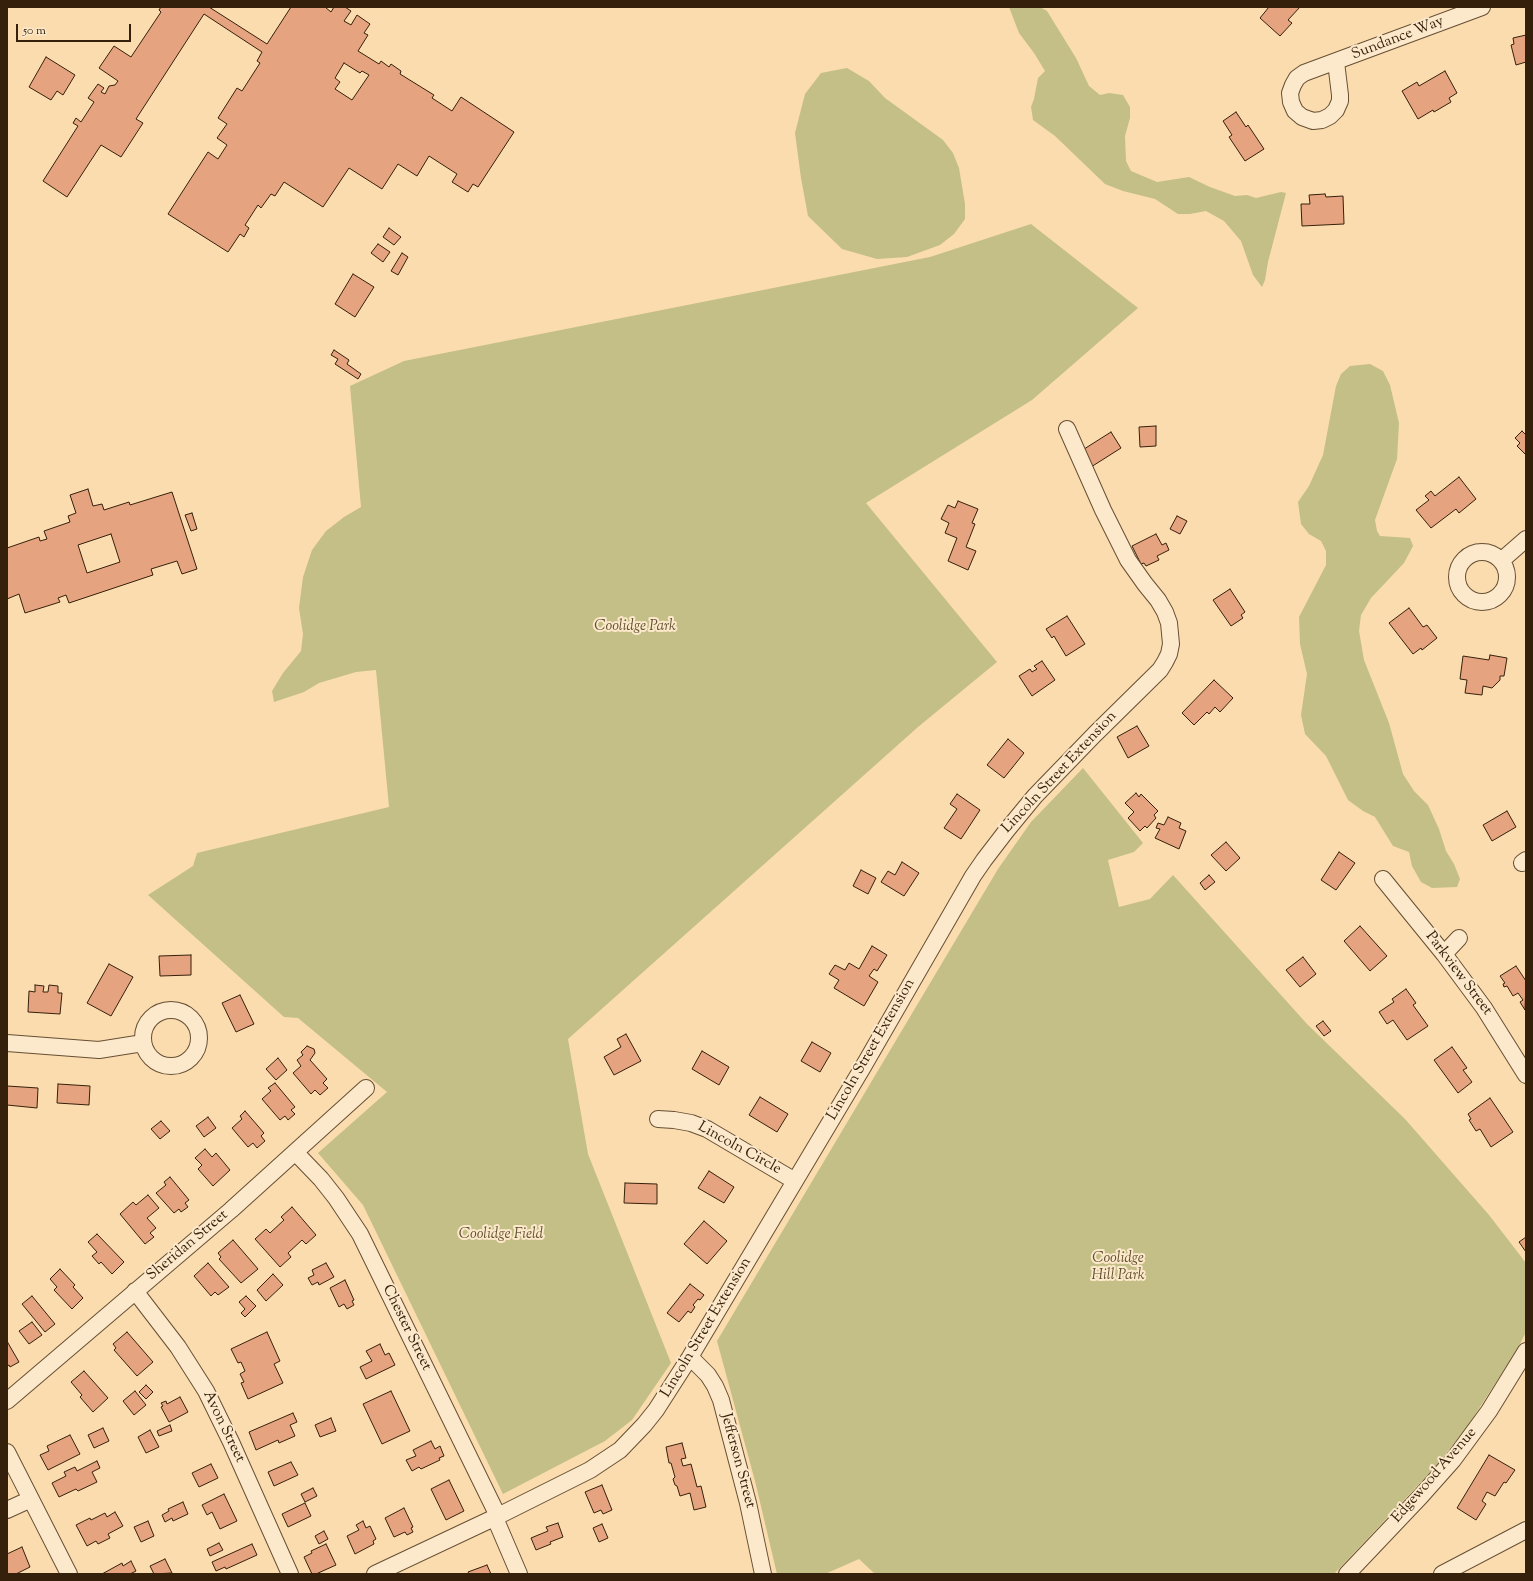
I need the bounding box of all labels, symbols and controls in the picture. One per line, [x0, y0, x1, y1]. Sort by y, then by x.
street label: Sundance Way [1349, 13, 1447, 65]
scale bar [18, 16, 133, 42]
text: 50 m [23, 22, 46, 40]
park label: Coolidge Park [594, 618, 676, 636]
street label: Lincoln Street Extension [999, 708, 1121, 838]
street label: Parkview Street [1421, 929, 1495, 1019]
street label: Lincoln Street Extension [824, 976, 920, 1124]
street label: Lincoln Circle [694, 1119, 784, 1179]
street label: Sheridan Street [144, 1207, 232, 1285]
park label: Coolidge Field [459, 1226, 543, 1244]
park label: Coolidge Hill Park [1092, 1250, 1144, 1285]
street label: Lincoln Street Extension [658, 1255, 756, 1401]
street label: Chester Street [377, 1282, 435, 1374]
street label: Avon Street [198, 1388, 248, 1466]
street label: Jefferson Street [716, 1412, 758, 1510]
street label: Edgewood Avenue [1389, 1425, 1481, 1527]

